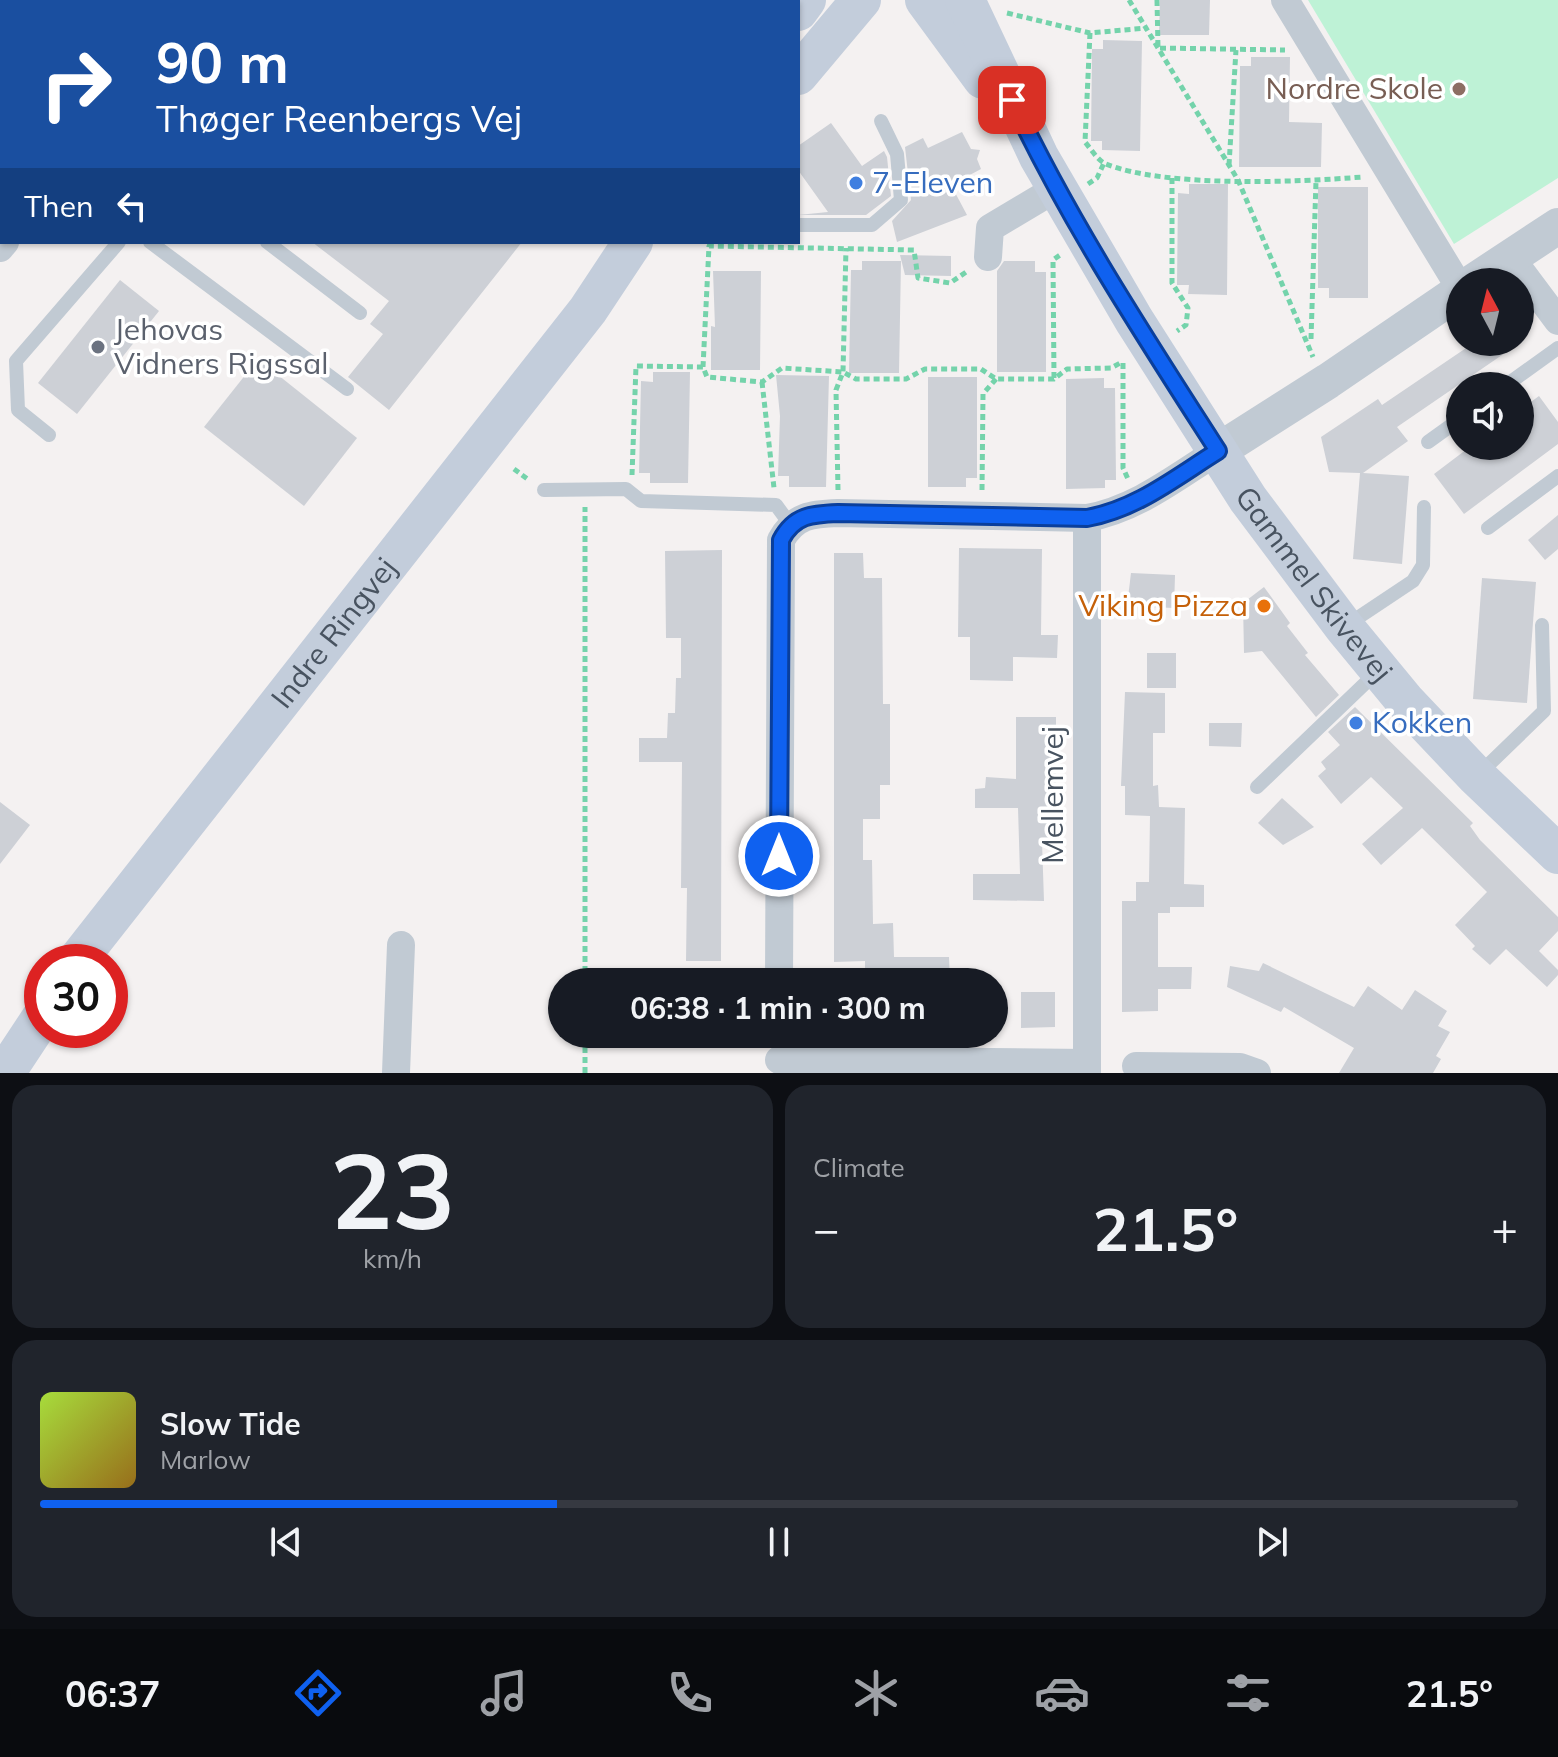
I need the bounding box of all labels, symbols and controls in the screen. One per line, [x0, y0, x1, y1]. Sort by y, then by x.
text: 90 m [156, 27, 289, 97]
icon: right [24, 32, 128, 136]
pin [978, 66, 1046, 134]
place label: Nordre Skole [1266, 69, 1443, 107]
icon: arrive [990, 78, 1034, 122]
marker: Nordre Skole [1450, 80, 1468, 98]
text: Thøger Reenbergs Vej [156, 96, 522, 141]
place label: 7-Eleven [872, 163, 993, 201]
marker: 7-Eleven [847, 174, 865, 192]
icon: left [110, 184, 154, 228]
text: Then [24, 187, 94, 225]
north arrow [1446, 268, 1534, 356]
map controls [1446, 268, 1534, 460]
place label: Jehovas Vidners Rigssal [114, 310, 328, 382]
marker: Jehovas Vidners Rigssal [89, 338, 107, 356]
button: sound [1446, 372, 1534, 460]
street label: Gammel Skivevej [1227, 479, 1401, 689]
street label: Indre Ringvej [263, 550, 404, 716]
place label: Viking Pizza [1078, 586, 1248, 624]
marker: Viking Pizza [1255, 597, 1273, 615]
place label: Kokken [1372, 703, 1472, 741]
marker: Kokken [1347, 714, 1365, 732]
street label: Mellemvej [1033, 726, 1071, 864]
position arrow [737, 814, 821, 898]
speed limit sign: 30 [24, 944, 128, 1048]
text: 06:38 · 1 min · 300 m [630, 989, 926, 1027]
text: 23 [330, 1124, 455, 1255]
text: Climate [813, 1151, 905, 1184]
text: 21.5° [1093, 1191, 1238, 1266]
text: − [813, 1201, 839, 1256]
text: + [1492, 1201, 1518, 1256]
text: km/h [363, 1242, 422, 1275]
text: Slow Tide [160, 1405, 301, 1443]
text: Marlow [160, 1443, 251, 1476]
icon: previous [264, 1520, 308, 1564]
icon: pause [757, 1520, 801, 1564]
icon: next [1250, 1520, 1294, 1564]
icon: directions [290, 1665, 346, 1721]
icon: music [476, 1665, 532, 1721]
icon: phone [662, 1665, 718, 1721]
icon: climate [848, 1665, 904, 1721]
icon: car [1034, 1665, 1090, 1721]
icon: filters [1220, 1665, 1276, 1721]
text: 06:37 [65, 1671, 160, 1716]
text: 21.5° [1406, 1671, 1493, 1716]

